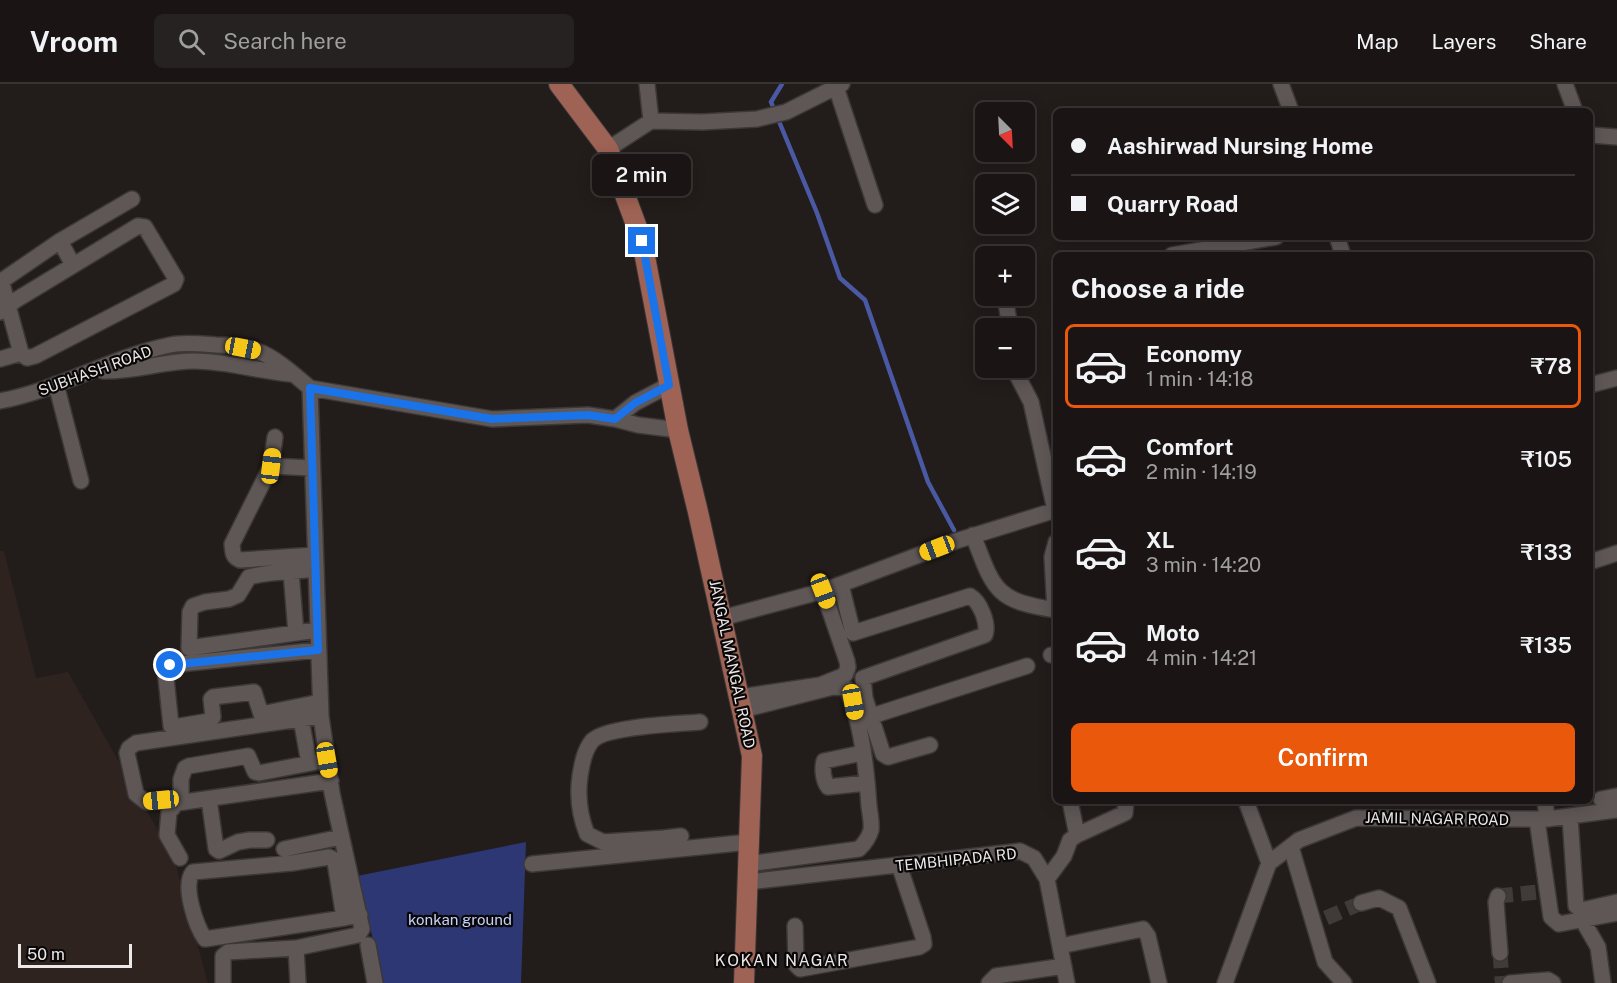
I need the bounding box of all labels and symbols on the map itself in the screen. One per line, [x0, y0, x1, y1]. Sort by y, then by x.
north arrow [975, 102, 1035, 162]
callout: 2 min [592, 154, 692, 196]
route end [628, 227, 655, 254]
car [224, 336, 262, 360]
street label: SUBHASH ROAD [36, 342, 154, 399]
car [260, 447, 282, 485]
car [917, 533, 957, 563]
car [808, 571, 838, 611]
street label: JANGAL MANGAL ROAD [706, 578, 759, 750]
route start [156, 651, 183, 678]
car [841, 683, 865, 721]
car [315, 741, 339, 779]
car [142, 789, 180, 811]
street label: JAMIL NAGAR ROAD [1365, 809, 1509, 828]
street label: TEMBHIPADA RD [895, 845, 1017, 874]
park label: konkan ground [408, 911, 512, 928]
scale bar [18, 941, 132, 968]
district label: KOKAN NAGAR [715, 951, 849, 970]

